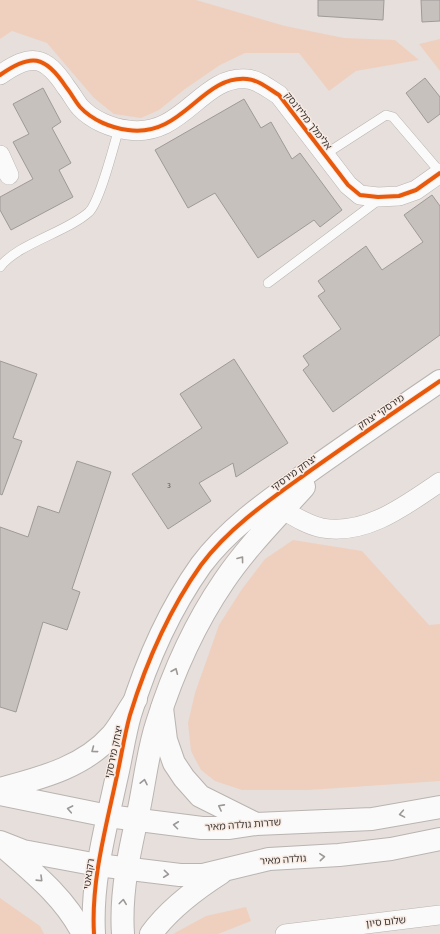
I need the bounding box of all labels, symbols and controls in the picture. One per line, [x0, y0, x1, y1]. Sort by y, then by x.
street label: אלימלך מליז'נסק [282, 90, 334, 152]
street label: מירסקי יצחק [355, 392, 407, 432]
street label: יצחק מירסקי [269, 452, 319, 494]
house number: 3 [167, 481, 171, 490]
one-way arrow [236, 557, 243, 564]
one-way arrow [171, 668, 179, 675]
street label: יצחק מירסקי [103, 724, 125, 780]
one-way arrow [92, 746, 99, 753]
one-way arrow [140, 779, 148, 786]
one-way arrow [218, 804, 225, 812]
one-way arrow [67, 805, 73, 814]
one-way arrow [399, 809, 405, 818]
street label: שדרות גולדה מאיר [205, 816, 281, 834]
one-way arrow [172, 821, 179, 830]
street label: גולדה מאיר [259, 852, 307, 868]
one-way arrow [319, 852, 325, 861]
street label: רקנאטי [81, 858, 97, 890]
one-way arrow [163, 869, 169, 878]
one-way arrow [35, 874, 42, 881]
one-way arrow [118, 899, 127, 905]
street label: שלום סיון [365, 914, 407, 930]

